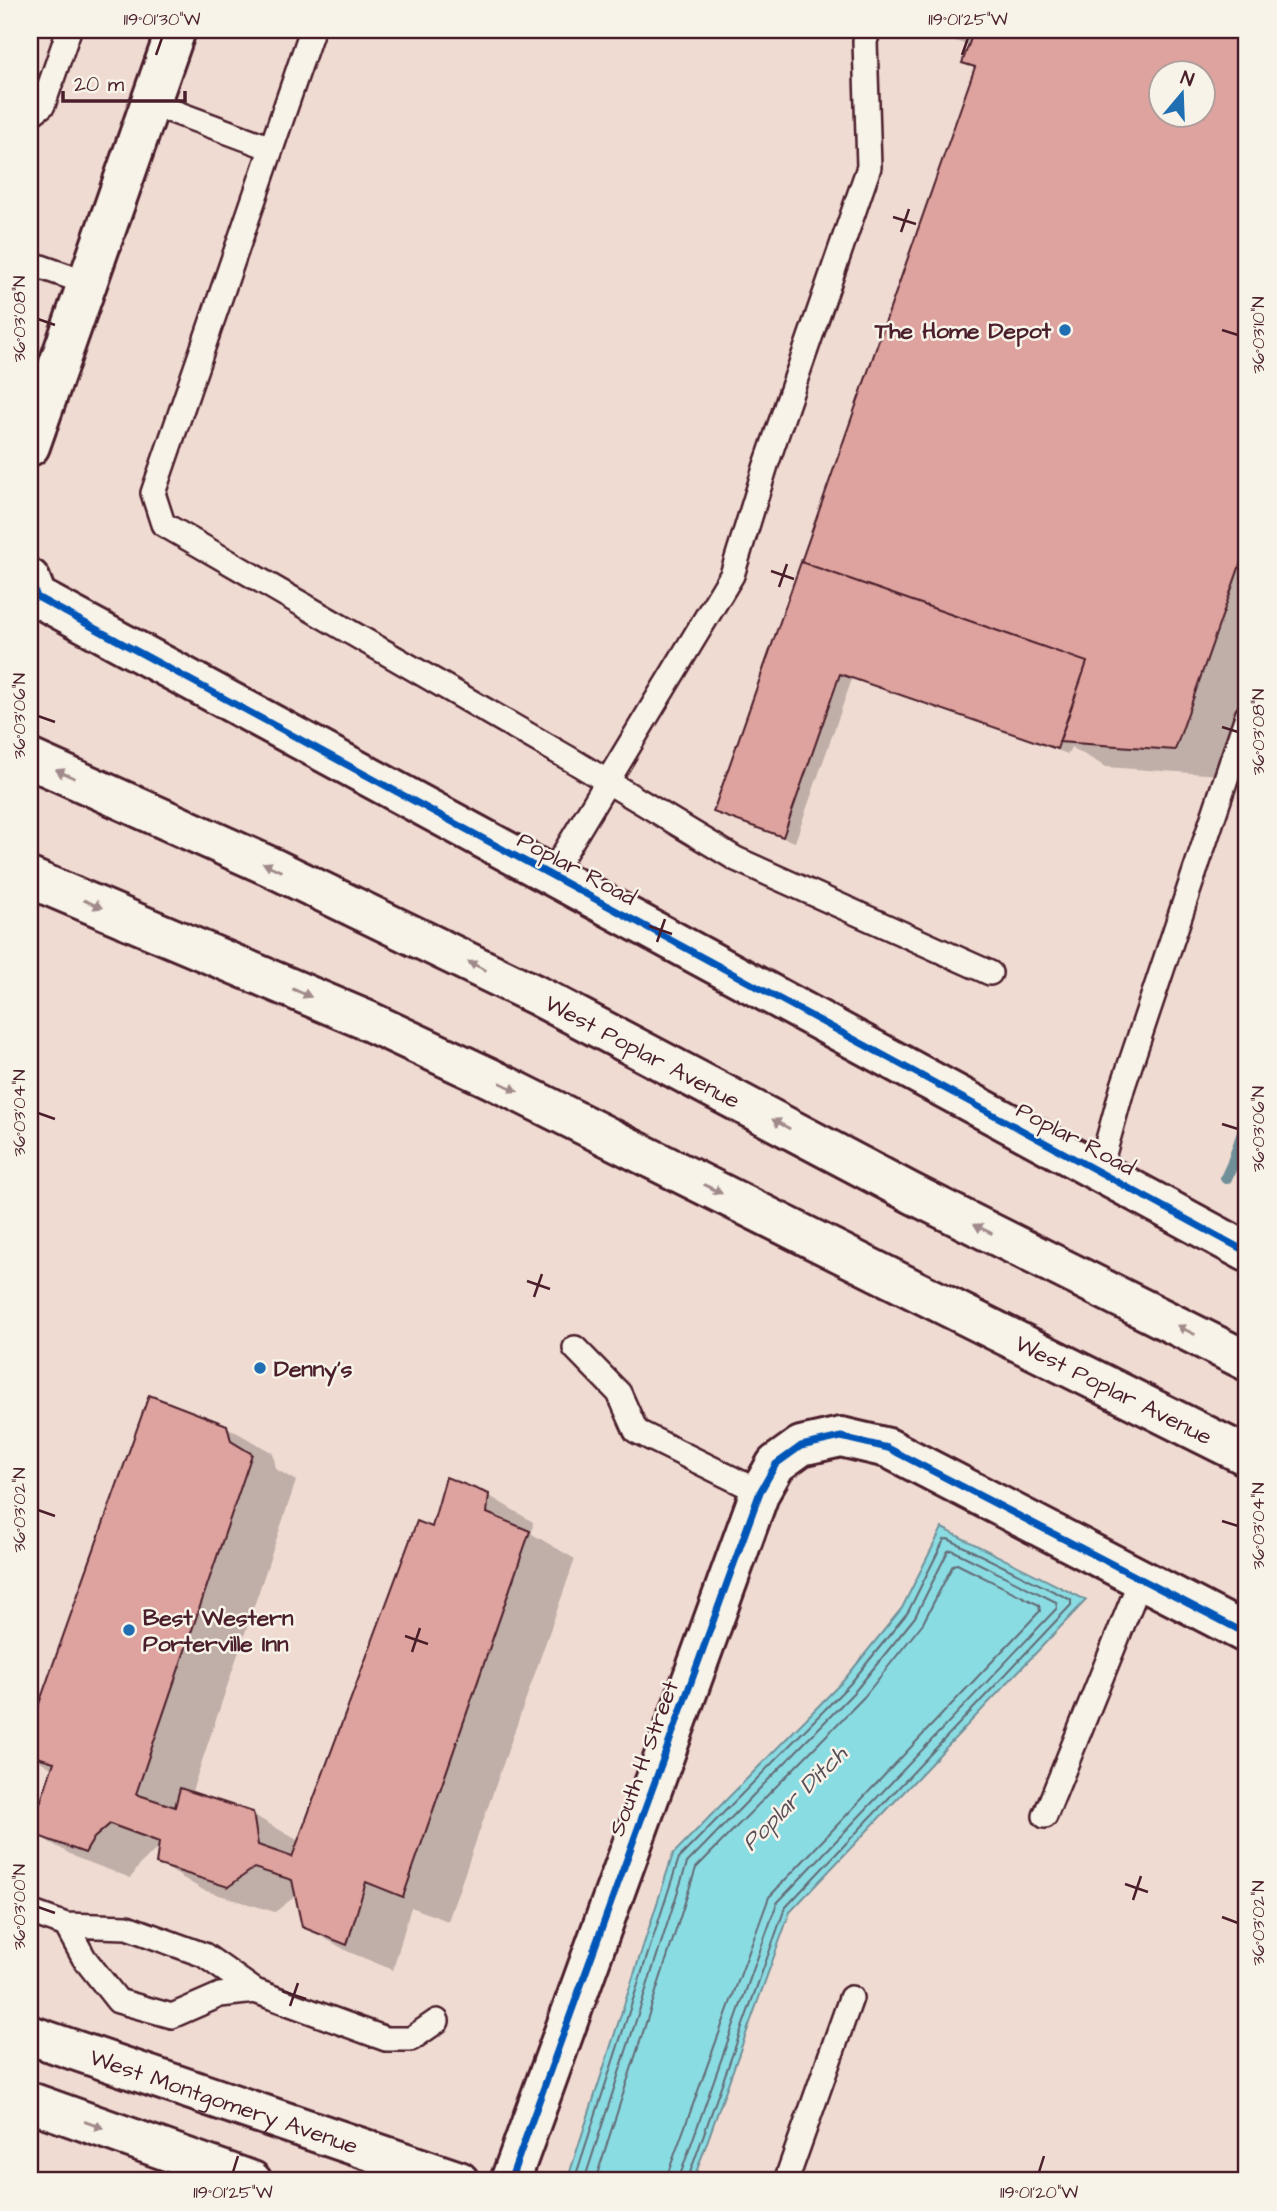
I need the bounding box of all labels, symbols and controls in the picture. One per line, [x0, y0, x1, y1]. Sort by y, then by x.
text: 119°01'30"W [123, 7, 201, 32]
text: 119°01'25"W [928, 7, 1008, 32]
scale bar [63, 60, 186, 104]
north arrow [1148, 60, 1218, 130]
text: N [1177, 65, 1197, 94]
text: 20 m [74, 70, 125, 99]
text: 36°03'08"N [7, 276, 32, 362]
text: 36°03'10"N [1246, 296, 1271, 374]
place label: The Home Depot [874, 315, 1052, 347]
marker: The Home Depot [1057, 322, 1073, 338]
text: 36°03'06"N [7, 673, 32, 759]
text: 36°03'08"N [1246, 689, 1271, 775]
one-way arrow [54, 768, 75, 779]
street label: Poplar Road [511, 824, 642, 914]
one-way arrow [262, 862, 282, 873]
one-way arrow [82, 899, 103, 910]
one-way arrow [467, 960, 487, 972]
one-way arrow [292, 987, 313, 998]
street label: West Poplar Avenue [539, 987, 745, 1117]
text: 36°03'04"N [7, 1070, 32, 1156]
one-way arrow [499, 1082, 519, 1093]
text: 36°03'06"N [1246, 1086, 1271, 1172]
street label: Poplar Road [1010, 1094, 1141, 1184]
one-way arrow [771, 1118, 791, 1130]
one-way arrow [703, 1183, 723, 1194]
one-way arrow [973, 1223, 993, 1234]
one-way arrow [1176, 1325, 1196, 1336]
street label: West Poplar Avenue [1009, 1328, 1217, 1453]
place label: Denny's [274, 1353, 353, 1387]
marker: Denny's [252, 1360, 268, 1376]
text: 36°03'02"N [7, 1467, 32, 1553]
text: 36°03'04"N [1246, 1483, 1271, 1569]
place label: Best Western Porterville Inn [143, 1602, 294, 1660]
marker: Best Western Porterville Inn [121, 1622, 137, 1638]
street label: South H Street [601, 1675, 687, 1841]
water label: Poplar Ditch [734, 1737, 856, 1859]
text: 36°03'00"N [7, 1864, 32, 1950]
text: 36°03'02"N [1246, 1880, 1271, 1966]
street label: West Montgomery Avenue [85, 2042, 362, 2162]
one-way arrow [84, 2120, 105, 2131]
text: 119°01'25"W [193, 2180, 273, 2205]
text: 119°01'20"W [1000, 2180, 1078, 2205]

